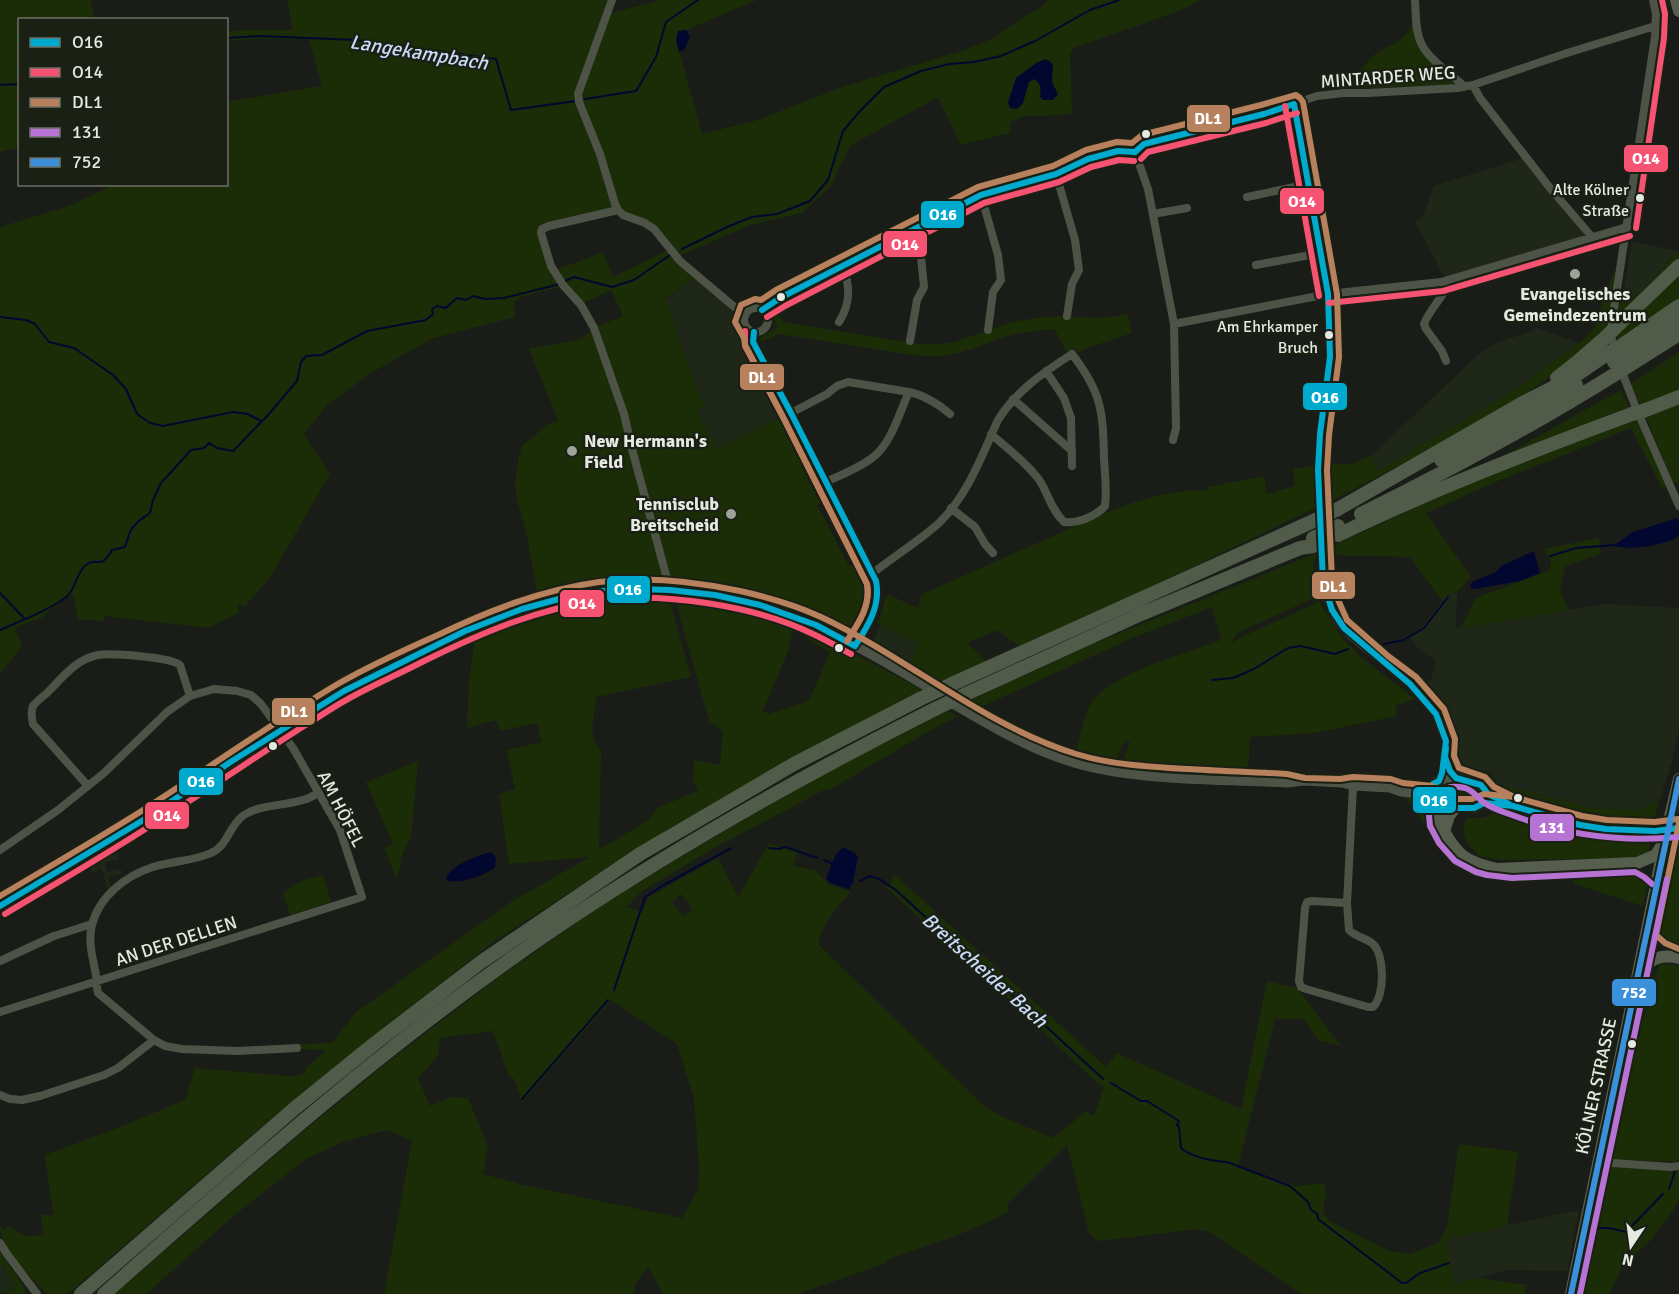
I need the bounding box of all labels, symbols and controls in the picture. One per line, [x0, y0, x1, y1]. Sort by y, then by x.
legend [18, 18, 228, 186]
water label: Langekampbach [348, 29, 491, 76]
text: O16 [72, 31, 103, 53]
text: O14 [72, 61, 104, 83]
street label: MINTARDER WEG [1320, 61, 1456, 93]
text: DL1 [72, 91, 103, 113]
line badge: DL1 [1186, 104, 1231, 133]
text: DL1 [1194, 109, 1222, 129]
text: 131 [72, 121, 101, 143]
unlabelled marker [1140, 128, 1152, 140]
line badge: O14 [1623, 144, 1669, 173]
text: O14 [1632, 149, 1660, 169]
text: 752 [72, 151, 101, 173]
place label: Alte Kölner Straße [1553, 180, 1629, 221]
line badge: O14 [1279, 187, 1325, 215]
text: O14 [1288, 192, 1316, 212]
marker: Alte Kölner Straße [1634, 192, 1646, 204]
line badge: O16 [920, 200, 965, 229]
text: O16 [929, 205, 957, 225]
line badge: O14 [882, 230, 928, 258]
text: O14 [891, 235, 919, 255]
marker: Evangelisches Gemeindezentrum [1568, 267, 1582, 281]
place label: Evangelisches Gemeindezentrum [1503, 283, 1647, 326]
unlabelled marker [775, 291, 787, 303]
place label: Am Ehrkamper Bruch [1217, 317, 1318, 358]
marker: Am Ehrkamper Bruch [1323, 329, 1335, 341]
line badge: DL1 [739, 363, 785, 391]
text: DL1 [748, 368, 776, 388]
line badge: O16 [1302, 382, 1348, 411]
text: O16 [1311, 388, 1339, 408]
place label: New Hermann's Field [584, 430, 707, 473]
marker: New Hermann's Field [565, 444, 579, 458]
place label: Tennisclub Breitscheid [630, 493, 719, 536]
marker: Tennisclub Breitscheid [724, 507, 738, 521]
line badge: DL1 [1311, 571, 1356, 600]
line badge: O16 [606, 575, 651, 604]
text: DL1 [1319, 577, 1347, 597]
text: O16 [614, 580, 642, 600]
line badge: O14 [559, 589, 605, 618]
text: O14 [568, 594, 596, 614]
unlabelled marker [833, 642, 845, 654]
line badge: DL1 [271, 697, 316, 726]
text: DL1 [280, 702, 308, 722]
unlabelled marker [267, 740, 279, 752]
line badge: O16 [178, 767, 224, 796]
street label: AM HÖFEL [313, 767, 369, 851]
text: O16 [187, 772, 215, 792]
line badge: O16 [1412, 786, 1457, 814]
text: O16 [1420, 791, 1448, 811]
unlabelled marker [1512, 792, 1524, 804]
line badge: O14 [144, 801, 190, 830]
text: O14 [153, 806, 181, 826]
line badge: 131 [1529, 813, 1575, 842]
text: 131 [1539, 818, 1565, 838]
water label: Breitscheider Bach [917, 907, 1053, 1034]
street label: AN DER DELLEN [112, 911, 240, 971]
line badge: 752 [1611, 978, 1657, 1007]
text: 752 [1621, 983, 1647, 1003]
street label: KÖLNER STRASSE [1571, 1016, 1621, 1156]
unlabelled marker [1626, 1038, 1638, 1050]
north arrow [1601, 1216, 1661, 1276]
text: N [1620, 1249, 1636, 1271]

